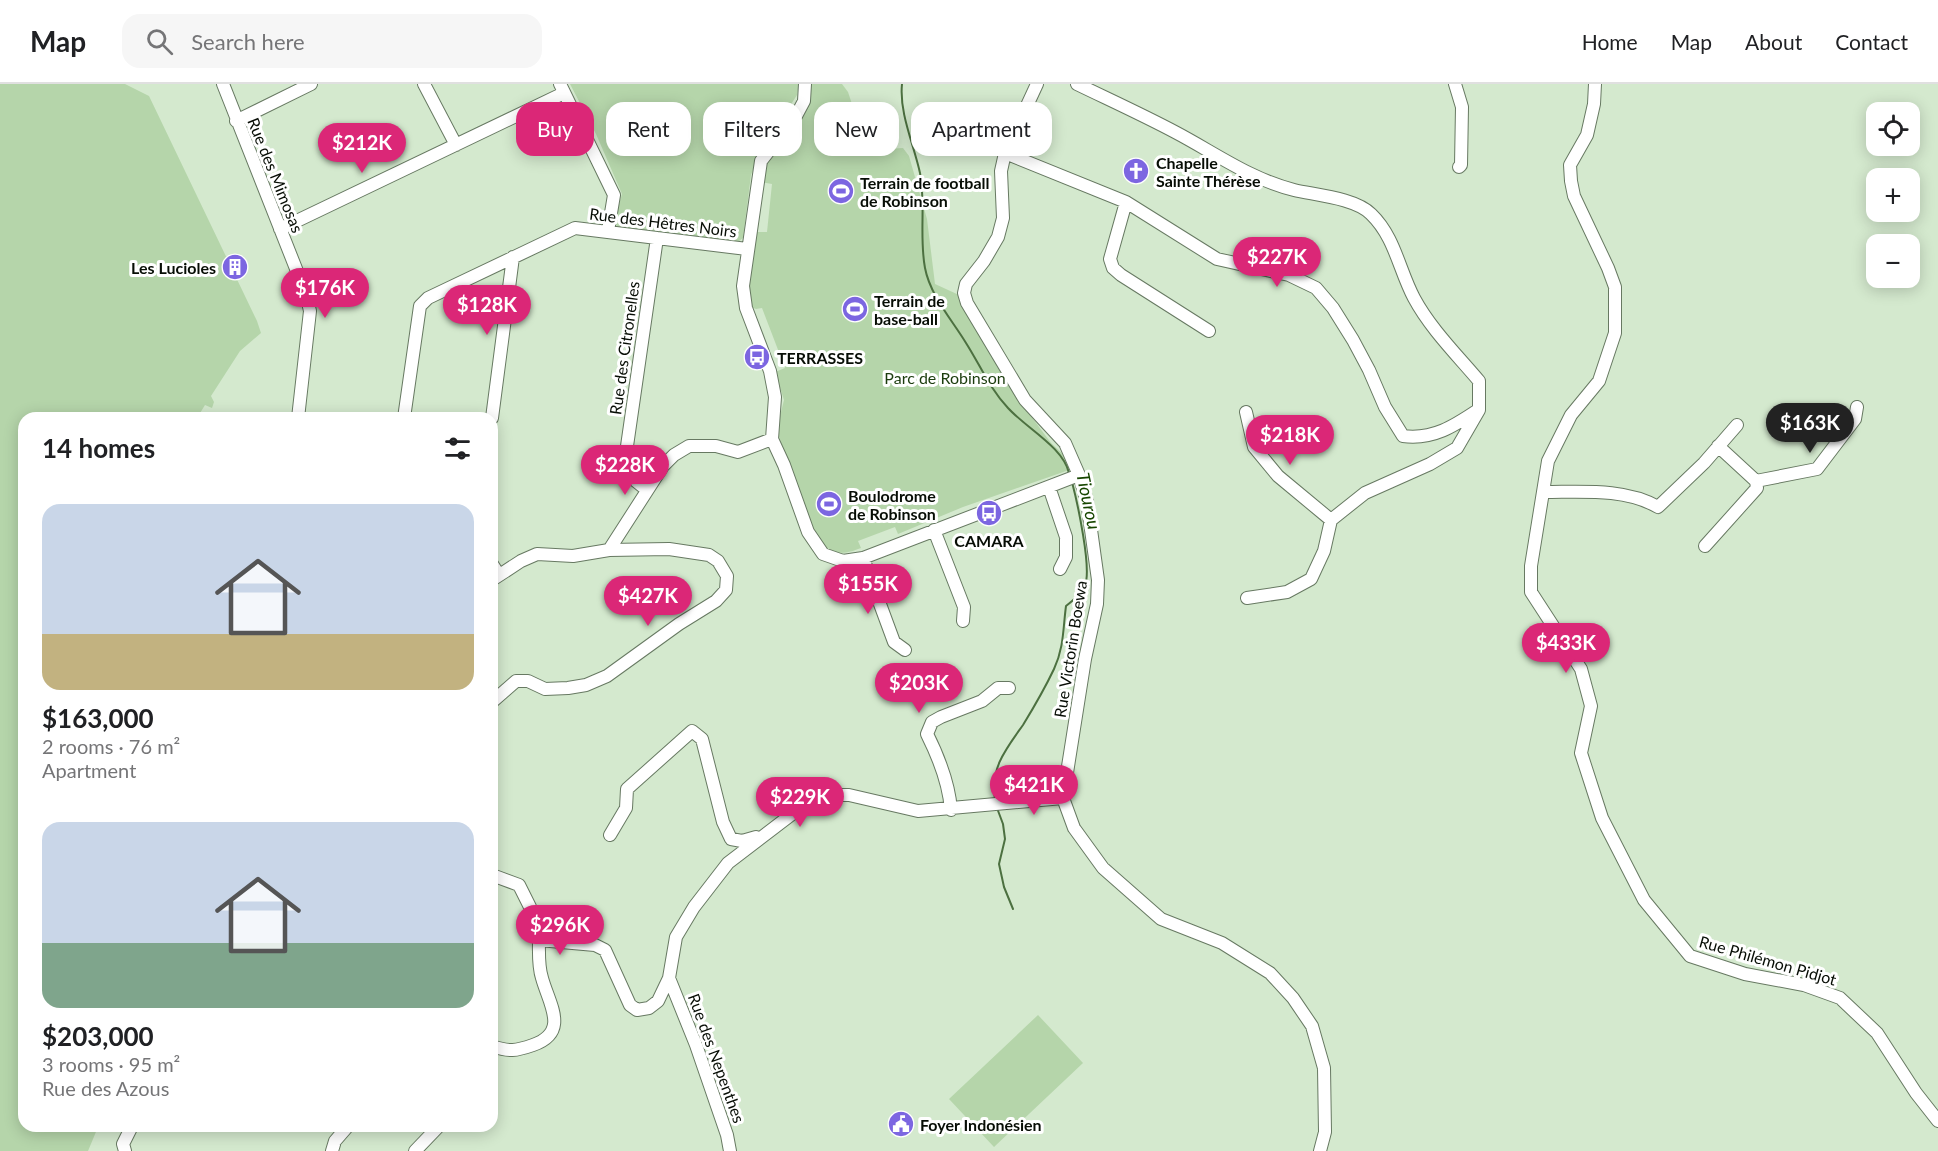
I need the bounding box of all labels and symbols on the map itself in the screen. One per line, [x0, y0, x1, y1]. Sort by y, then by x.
street label: Rue des Mimosas [244, 115, 308, 235]
pin: $212K [320, 123, 404, 174]
place label: Chapelle Sainte Thérèse [1156, 153, 1261, 190]
church icon: Chapelle Sainte Thérèse [1121, 156, 1151, 186]
place label: Terrain de football de Robinson [860, 173, 990, 210]
sports icon: Terrain de football de Robinson [826, 176, 856, 206]
street label: Rue des Hêtres Noirs [588, 204, 738, 240]
pin: $227K [1235, 237, 1319, 288]
building icon: Les Lucioles [220, 252, 250, 282]
place label: Les Lucioles [131, 258, 216, 277]
pin: $176K [283, 268, 367, 319]
street label: Rue des Citronelles [605, 280, 643, 416]
pin: $128K [445, 285, 529, 336]
place label: Terrain de base-ball [874, 291, 945, 328]
sports icon: Terrain de base-ball [840, 294, 870, 324]
bus stop icon: TERRASSES [742, 342, 772, 372]
place label: TERRASSES [777, 348, 863, 367]
park label: Parc de Robinson [884, 368, 1006, 387]
pin: $163K [1768, 403, 1852, 454]
pin: $218K [1248, 415, 1332, 466]
pin: $228K [583, 445, 667, 496]
water label: Tiourou [1072, 471, 1106, 531]
place label: Boulodrome de Robinson [848, 486, 936, 523]
sports icon: Boulodrome de Robinson [814, 489, 844, 519]
bus stop icon: CAMARA [974, 498, 1004, 528]
place label: CAMARA [954, 531, 1025, 550]
pin: $155K [826, 564, 910, 615]
pin: $427K [606, 576, 690, 627]
street label: Rue Victorin Boewa [1050, 579, 1090, 719]
pin: $433K [1524, 623, 1608, 674]
pin: $203K [877, 663, 961, 714]
pin: $421K [992, 765, 1076, 816]
pin: $229K [758, 777, 842, 828]
pin: $296K [518, 905, 602, 956]
street label: Rue Philémon Pidjot [1697, 931, 1839, 989]
street label: Rue des Nepenthes [685, 991, 749, 1125]
public building icon: Foyer Indonésien [886, 1109, 916, 1139]
place label: Foyer Indonésien [920, 1115, 1042, 1134]

